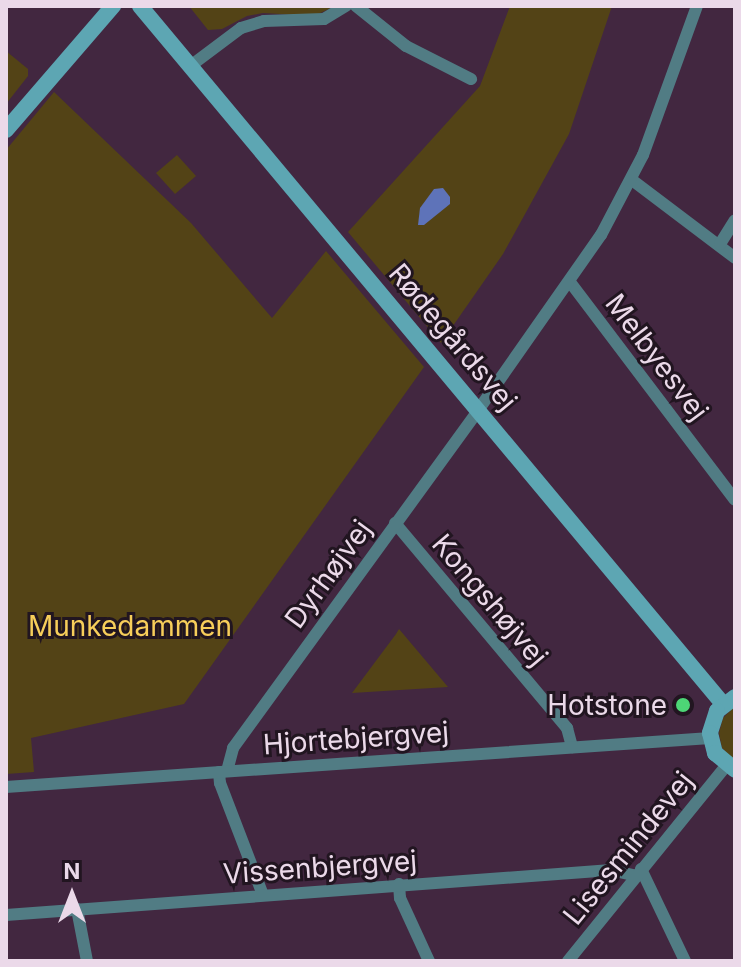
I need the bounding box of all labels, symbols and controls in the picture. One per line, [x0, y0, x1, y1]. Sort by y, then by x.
street label: Rødegårdsvej [382, 257, 524, 417]
street label: Melbyesvej [599, 287, 715, 427]
street label: Dyrhøjvej [278, 513, 378, 635]
street label: Kongshøjvej [425, 527, 555, 673]
park label: Munkedammen [28, 609, 232, 643]
place label: Hotstone [547, 688, 667, 722]
marker: Hotstone [674, 696, 692, 714]
street label: Hjortebjergvej [262, 715, 450, 761]
street label: Lisesmindevej [556, 765, 700, 931]
street label: Vissenbjergvej [222, 843, 418, 891]
north arrow [32, 855, 112, 935]
text: N [64, 858, 80, 884]

